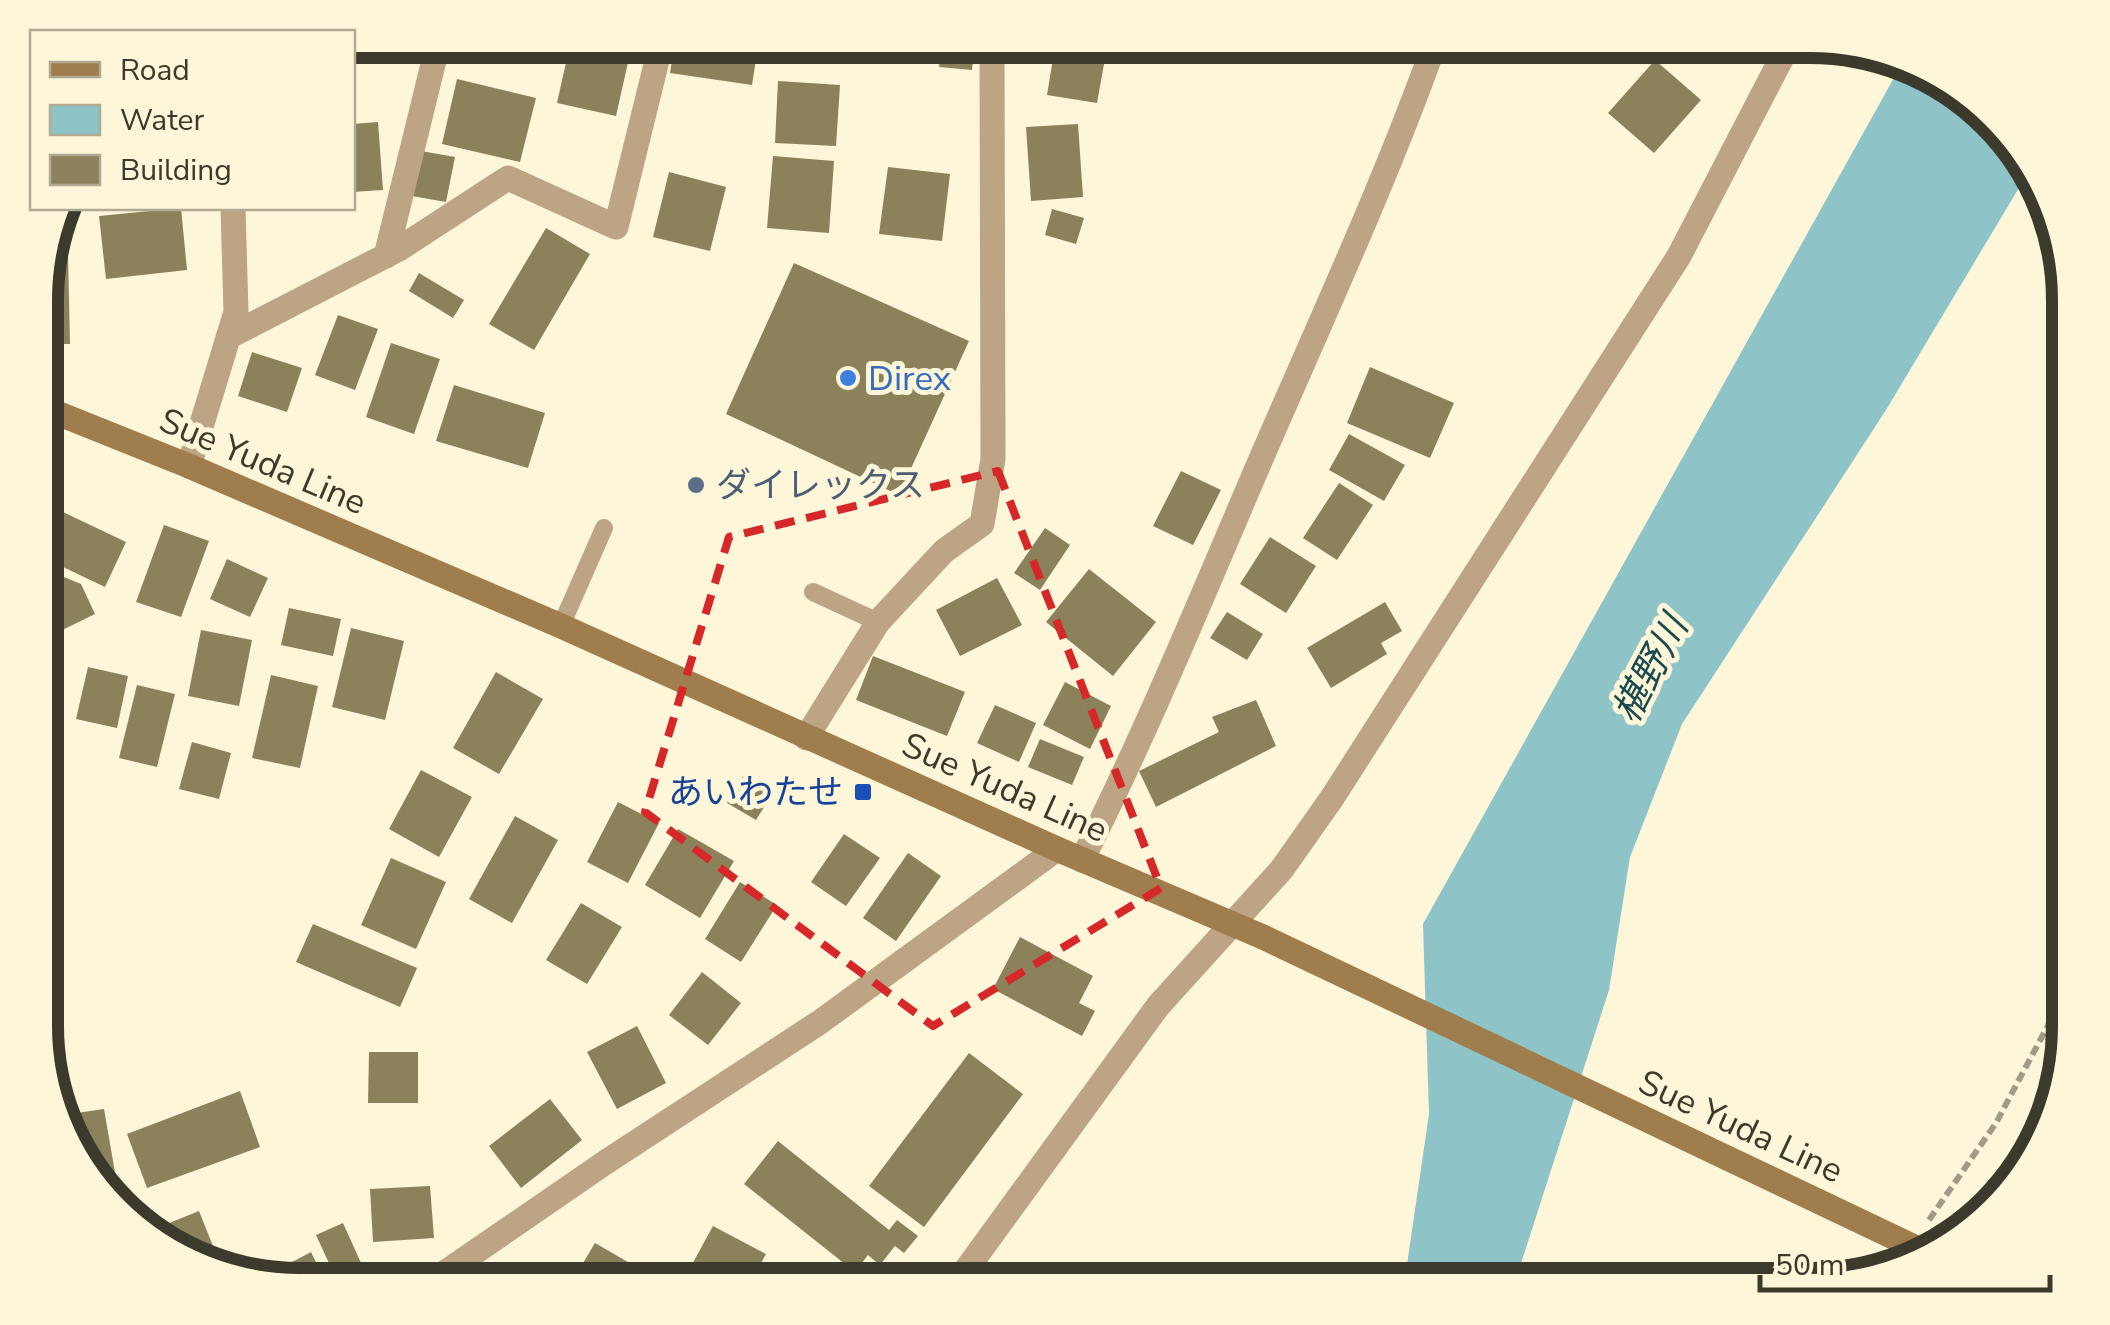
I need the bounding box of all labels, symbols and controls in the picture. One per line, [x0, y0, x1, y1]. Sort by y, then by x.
legend [30, 30, 355, 210]
text: Road [120, 50, 190, 91]
text: Water [120, 100, 205, 141]
text: Building [120, 150, 232, 191]
place label: Direx [868, 355, 951, 402]
marker: Direx [837, 367, 859, 389]
street label: Sue Yuda Line [152, 397, 373, 526]
place label: ダイレックス [716, 462, 925, 509]
marker: ダイレックス [685, 474, 707, 496]
water label: 椹野川 [1601, 603, 1702, 732]
street label: Sue Yuda Line [895, 721, 1115, 854]
place label: あいわたせ [668, 769, 843, 816]
marker: あいわたせ [852, 781, 874, 803]
street label: Sue Yuda Line [1631, 1059, 1851, 1194]
scale bar [1760, 1230, 2050, 1292]
text: 50 m [1775, 1245, 1844, 1286]

